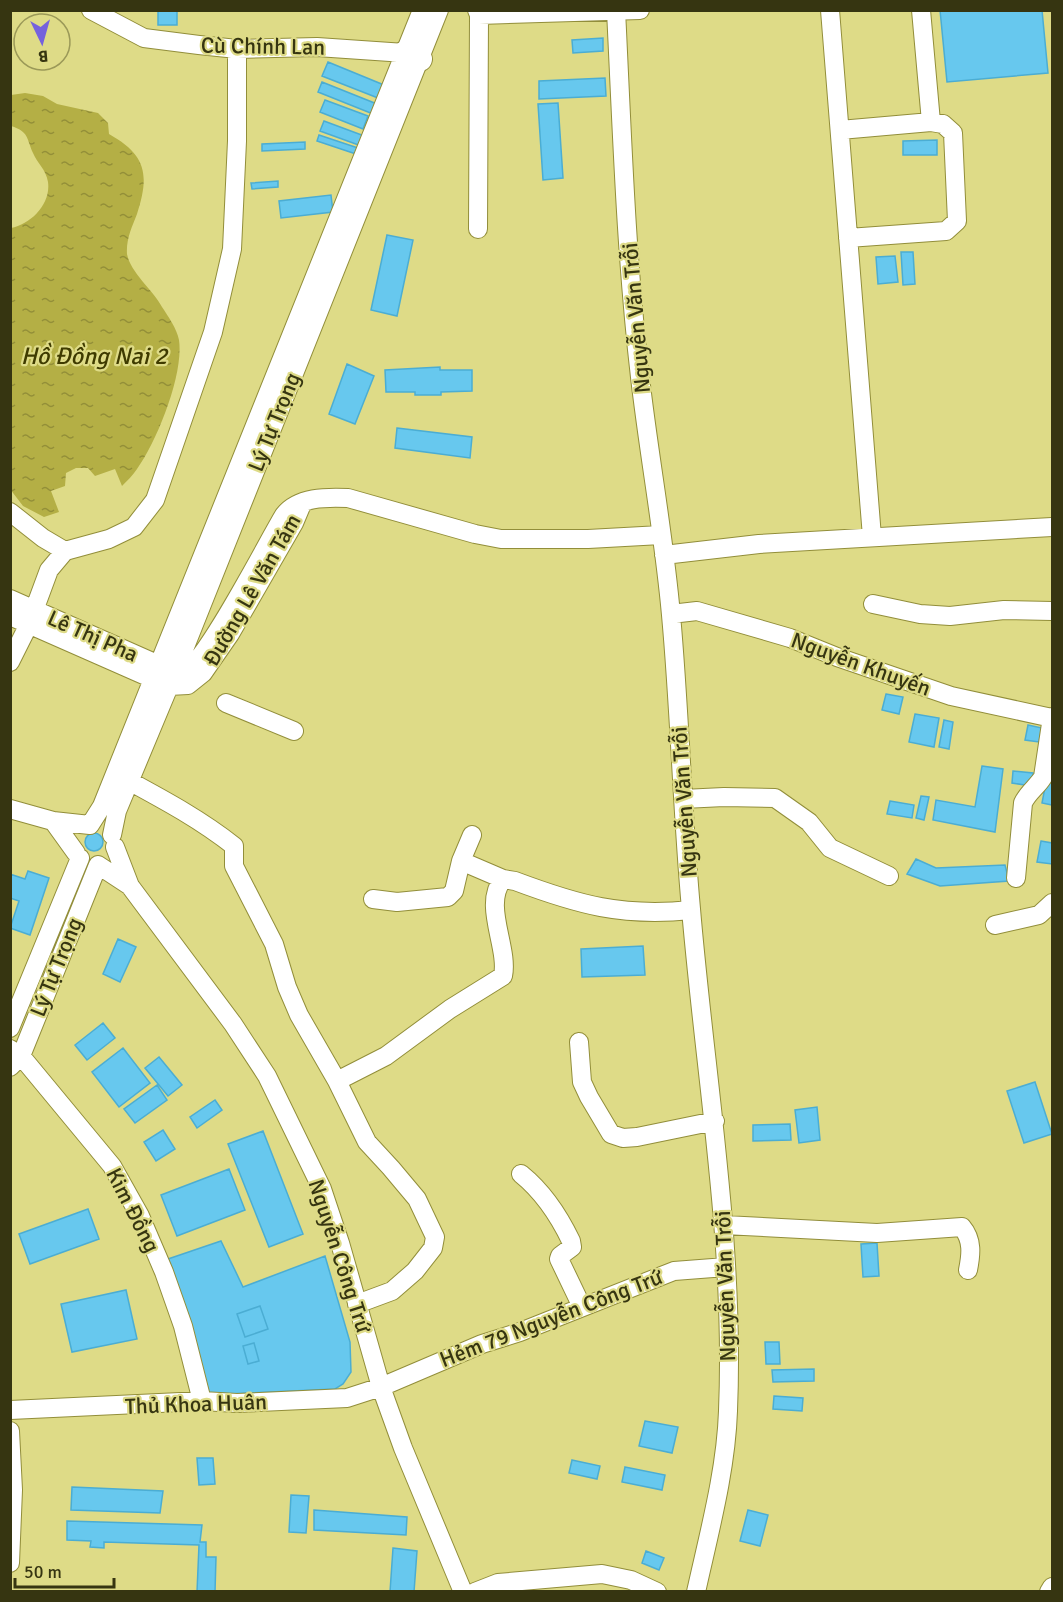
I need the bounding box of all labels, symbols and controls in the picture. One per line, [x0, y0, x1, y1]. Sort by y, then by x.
north arrow [12, 12, 72, 72]
street label: Cù Chính Lan [201, 31, 325, 61]
text: B [37, 46, 49, 66]
street label: Nguyễn Văn Trỗi [616, 242, 656, 394]
water label: Hồ Đồng Nai 2 [21, 341, 169, 371]
street label: Lý Tự Trọng [242, 369, 306, 475]
street label: Đường Lê Văn Tám [198, 509, 306, 671]
street label: Lê Thị Pha [44, 604, 142, 668]
street label: Nguyễn Khuyến [787, 626, 935, 702]
street label: Nguyễn Văn Trỗi [665, 726, 703, 878]
street label: Lý Tự Trọng [24, 914, 88, 1020]
street label: Kim Đồng [100, 1163, 166, 1257]
street label: Nguyễn Công Trứ [302, 1176, 378, 1337]
street label: Nguyễn Văn Trỗi [709, 1210, 741, 1362]
street label: Hẻm 79 Nguyễn Công Trứ [436, 1263, 667, 1373]
street label: Thủ Khoa Huân [124, 1388, 268, 1420]
scale bar [15, 1551, 114, 1589]
text: 50 m [24, 1561, 62, 1583]

